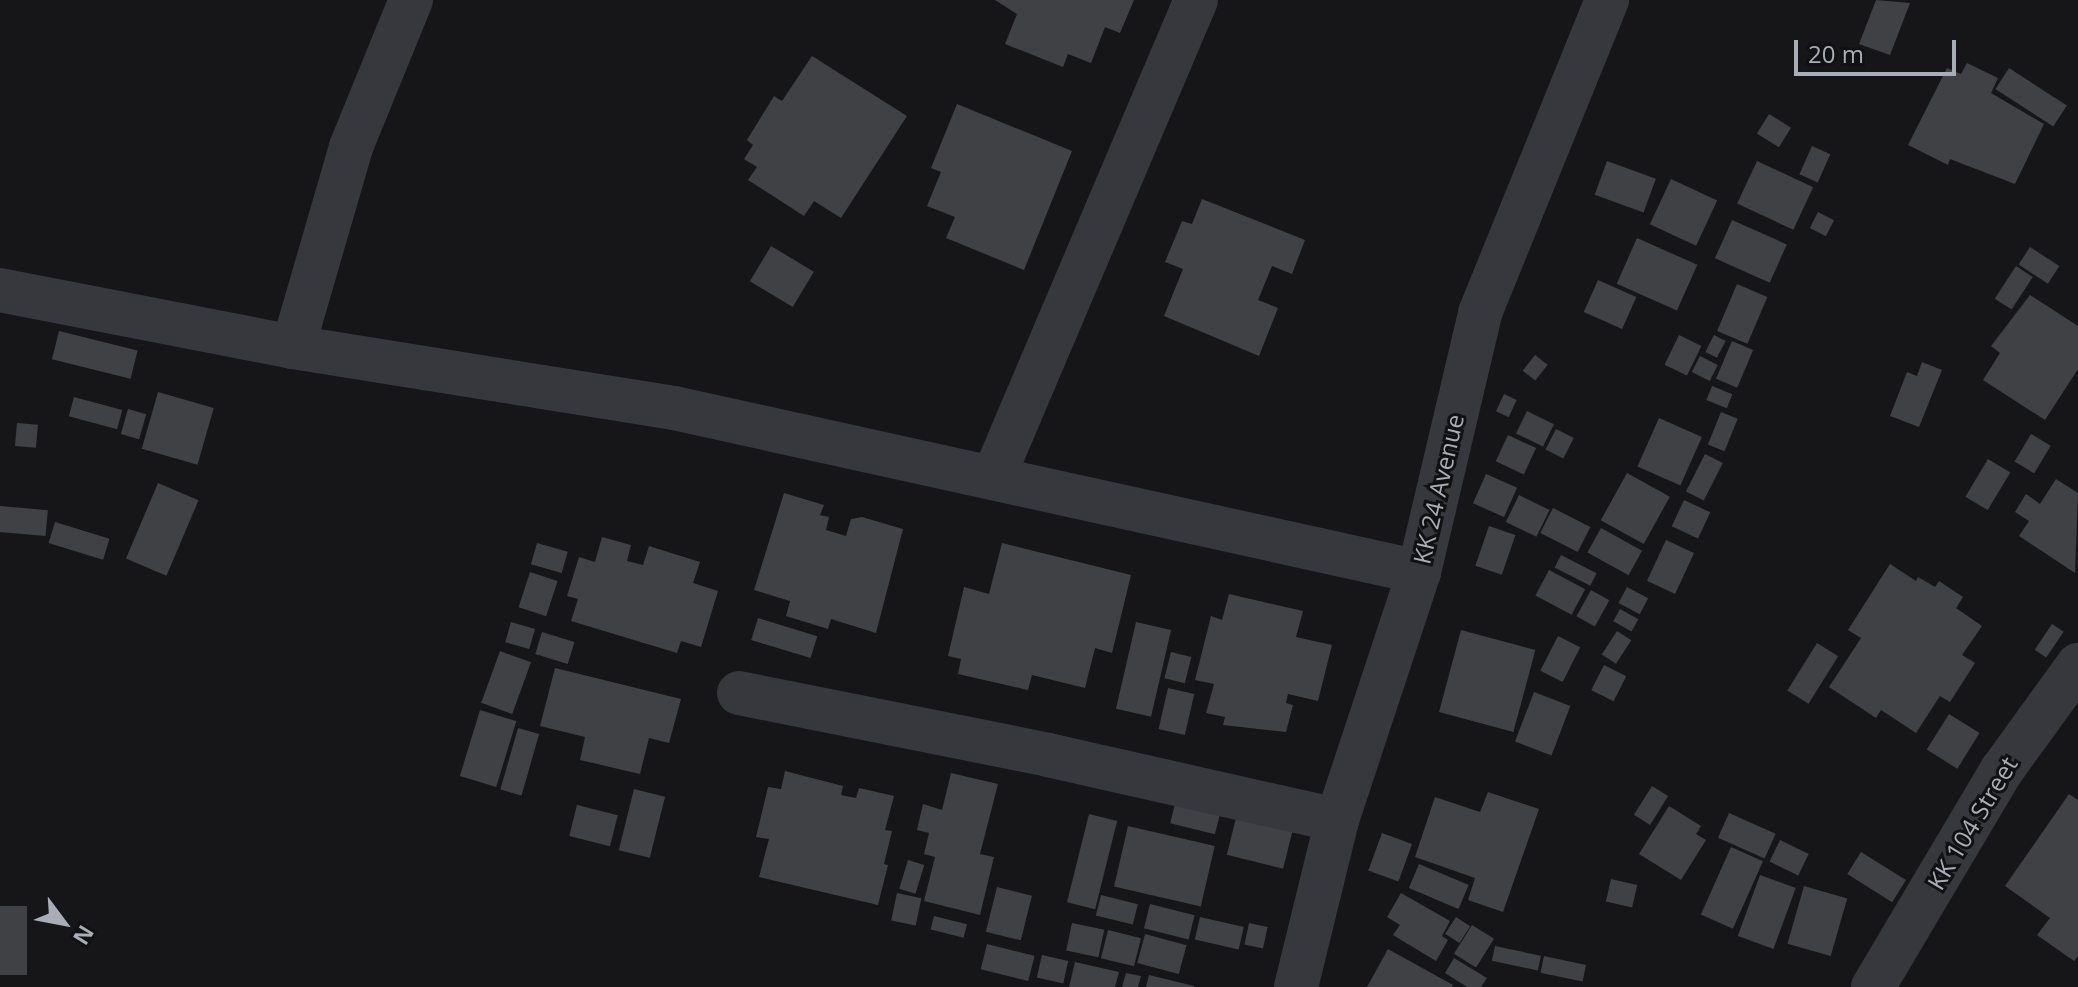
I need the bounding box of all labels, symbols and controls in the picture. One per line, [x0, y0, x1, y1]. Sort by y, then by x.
scale bar [1798, 24, 1960, 74]
text: 20 m [1808, 37, 1864, 70]
street label: KK 24 Avenue [1407, 411, 1469, 567]
street label: KK 104 Street [1921, 751, 2023, 895]
north arrow [24, 883, 104, 963]
text: N [67, 920, 102, 951]

